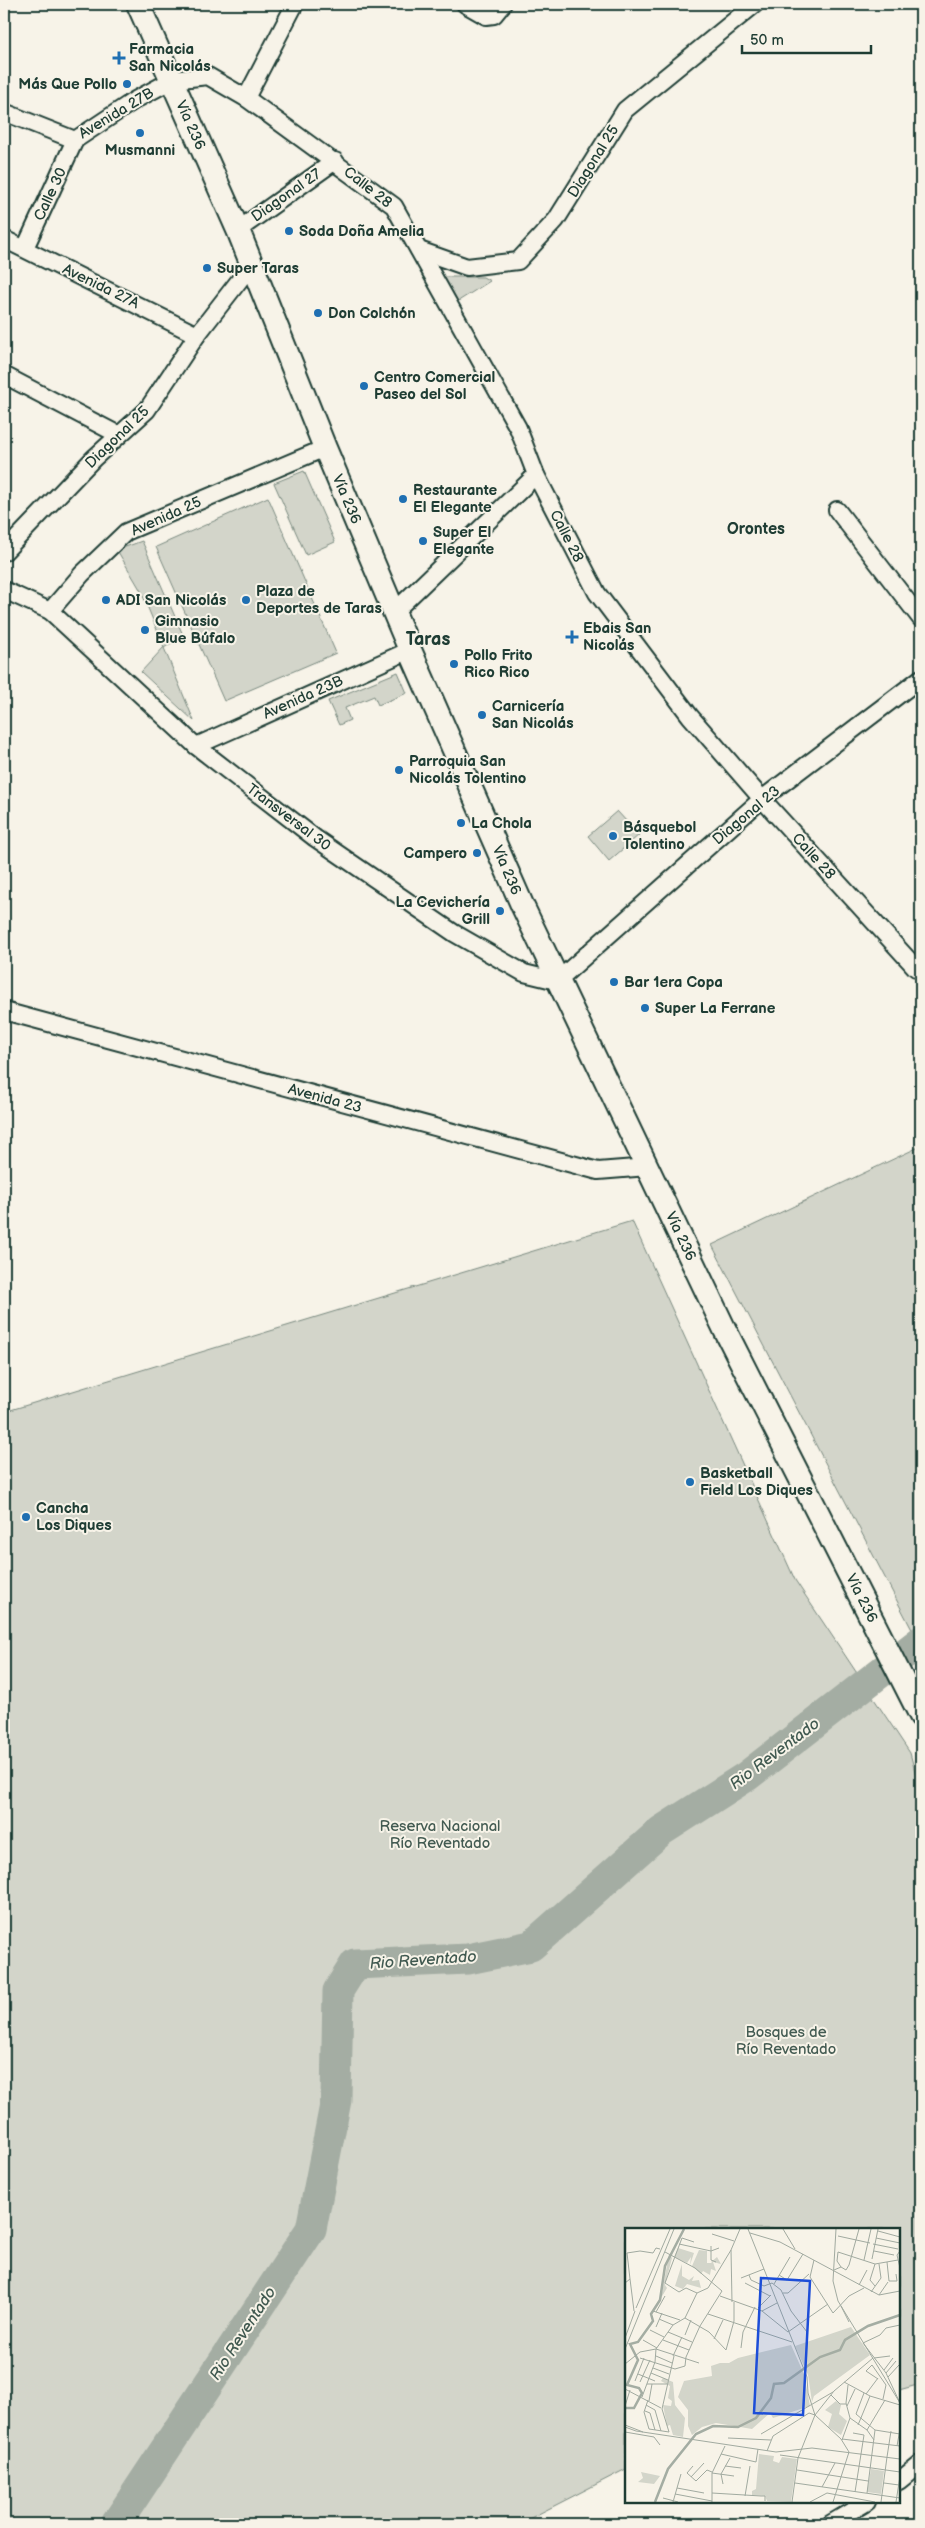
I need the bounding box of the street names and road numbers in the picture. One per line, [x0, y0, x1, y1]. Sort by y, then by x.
street label: Avenida 27B [75, 84, 157, 143]
street label: Vía 236 [171, 97, 210, 153]
street label: Diagonal 25 [564, 121, 623, 201]
street label: Calle 28 [340, 163, 396, 212]
street label: Calle 30 [30, 164, 71, 224]
street label: Diagonal 27 [248, 164, 325, 226]
street label: Avenida 27A [59, 260, 143, 314]
street label: Diagonal 25 [81, 402, 153, 473]
street label: Vía 236 [328, 471, 366, 527]
street label: Avenida 25 [128, 492, 204, 540]
street label: Calle 28 [545, 507, 588, 566]
street label: Avenida 23B [260, 671, 346, 724]
street label: Transversal 30 [243, 780, 335, 855]
street label: Diagonal 23 [709, 782, 784, 849]
street label: Calle 28 [788, 829, 840, 884]
street label: Vía 236 [488, 842, 526, 898]
street label: Avenida 23 [286, 1080, 364, 1117]
street label: Vía 236 [661, 1208, 700, 1264]
street label: Vía 236 [841, 1571, 882, 1626]

